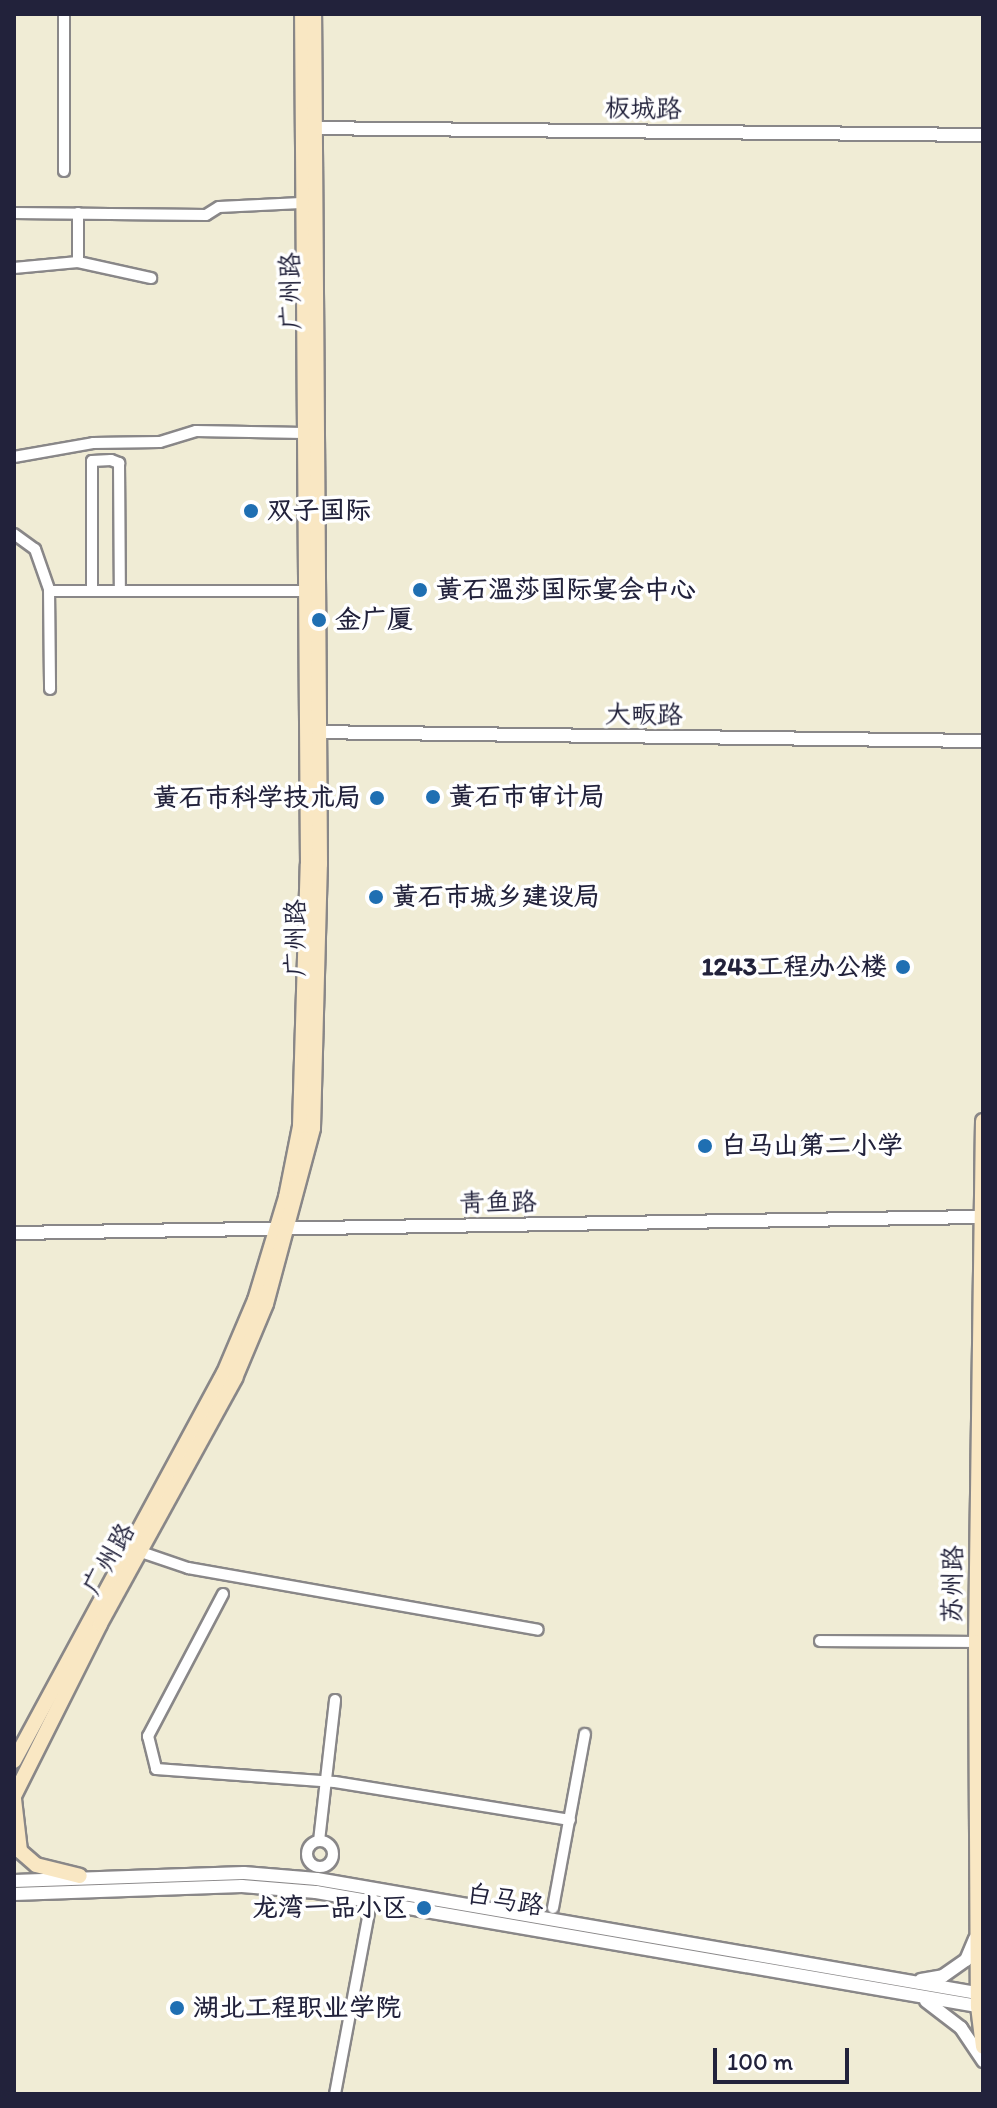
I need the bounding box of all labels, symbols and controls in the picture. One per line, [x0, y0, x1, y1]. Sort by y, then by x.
street label: 板城路 [604, 93, 682, 125]
street label: 广州路 [275, 252, 307, 330]
place label: 双子国际 [267, 495, 371, 527]
marker: 双子国际 [242, 502, 260, 520]
place label: 黄石温莎国际宴会中心 [436, 574, 696, 606]
marker: 黄石温莎国际宴会中心 [411, 581, 429, 599]
place label: 金广厦 [335, 604, 413, 636]
marker: 金广厦 [310, 611, 328, 629]
street label: 大畈路 [605, 699, 683, 731]
place label: 黄石市审计局 [449, 781, 605, 813]
place label: 黄石市科学技术局 [153, 782, 361, 814]
marker: 黄石市审计局 [424, 788, 442, 806]
marker: 黄石市科学技术局 [368, 789, 386, 807]
place label: 黄石市城乡建设局 [392, 881, 600, 913]
marker: 黄石市城乡建设局 [367, 888, 385, 906]
street label: 广州路 [280, 899, 312, 977]
place label: 1243工程办公楼 [701, 951, 887, 983]
marker: 1243工程办公楼 [894, 958, 912, 976]
place label: 白马山第二小学 [721, 1130, 903, 1162]
marker: 白马山第二小学 [696, 1137, 714, 1155]
street label: 青鱼路 [459, 1187, 537, 1219]
street label: 广州路 [76, 1517, 142, 1601]
street label: 苏州路 [937, 1545, 969, 1623]
street label: 白马路 [464, 1878, 546, 1922]
place label: 龙湾一品小区 [252, 1892, 408, 1924]
marker: 龙湾一品小区 [415, 1899, 433, 1917]
place label: 湖北工程职业学院 [193, 1992, 401, 2024]
marker: 湖北工程职业学院 [168, 1999, 186, 2017]
scale bar [717, 2032, 853, 2082]
text: 100 m [727, 2047, 793, 2076]

